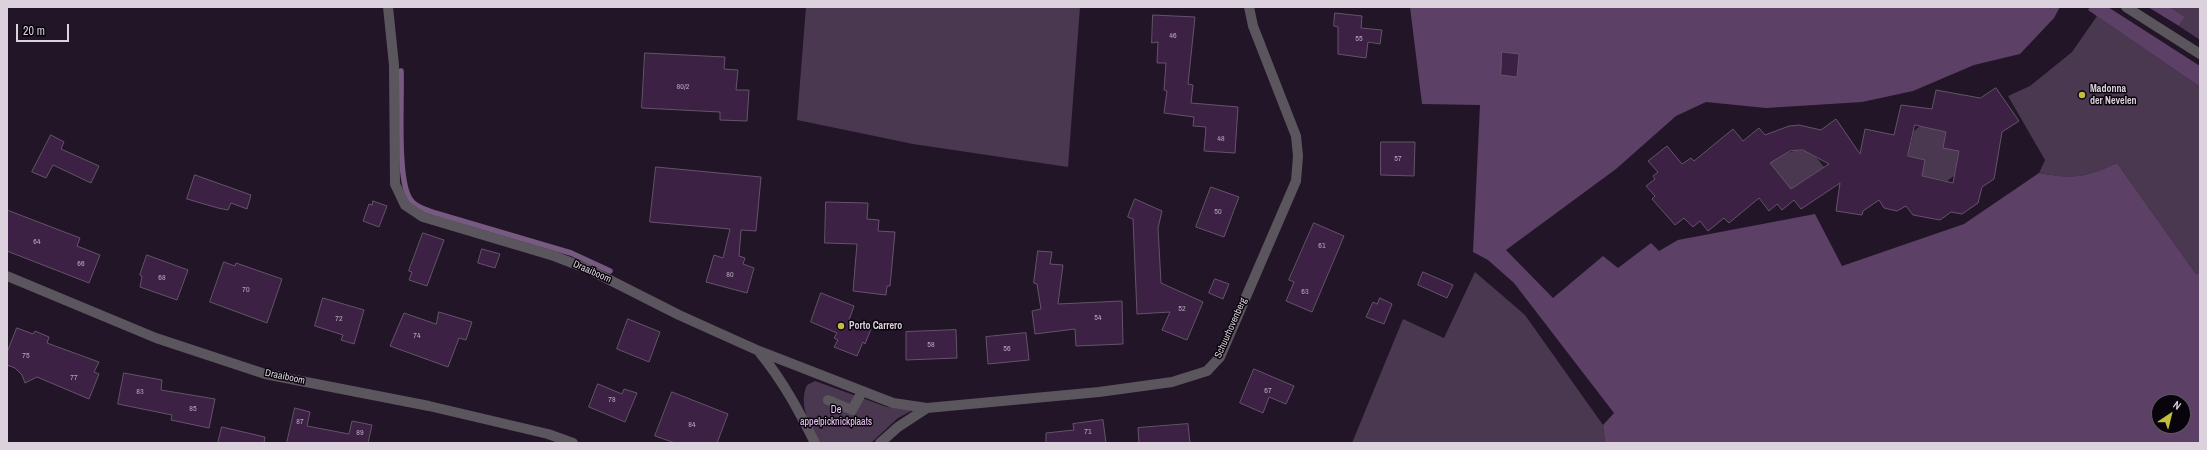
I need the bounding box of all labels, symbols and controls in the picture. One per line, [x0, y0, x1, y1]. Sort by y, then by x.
scale bar [18, 16, 71, 42]
text: 20 m [23, 23, 45, 39]
house number: 46 [1169, 31, 1177, 41]
house number: 55 [1355, 34, 1363, 44]
house number: 80/2 [677, 82, 689, 92]
place label: Madonna der Nevelen [2090, 83, 2136, 106]
marker: Madonna der Nevelen [2077, 90, 2087, 100]
house number: 48 [1217, 134, 1225, 144]
house number: 57 [1394, 154, 1402, 164]
house number: 50 [1214, 207, 1222, 217]
house number: 64 [33, 237, 41, 247]
house number: 61 [1318, 241, 1326, 251]
street label: Draaiboom [571, 258, 613, 286]
house number: 66 [77, 259, 85, 269]
house number: 80 [726, 270, 734, 280]
house number: 68 [158, 273, 166, 283]
house number: 70 [242, 285, 250, 295]
house number: 63 [1301, 287, 1309, 297]
street label: Schuurhovenberg [1212, 296, 1250, 360]
house number: 52 [1178, 304, 1186, 314]
house number: 54 [1094, 313, 1102, 323]
house number: 72 [335, 314, 343, 324]
place label: Porto Carrero [849, 320, 902, 332]
marker: Porto Carrero [836, 321, 846, 331]
house number: 74 [413, 331, 421, 341]
house number: 58 [927, 340, 935, 350]
house number: 56 [1003, 344, 1011, 354]
house number: 75 [22, 351, 30, 361]
street label: Draaiboom [264, 367, 306, 387]
house number: 77 [70, 373, 78, 383]
house number: 67 [1264, 386, 1272, 396]
house number: 83 [136, 387, 144, 397]
north arrow [2151, 394, 2191, 434]
house number: 78 [608, 395, 616, 405]
text: N [2171, 397, 2184, 413]
house number: 85 [189, 404, 197, 414]
park label: De appelpicknickplaats [800, 404, 872, 428]
house number: 87 [296, 417, 304, 427]
house number: 84 [688, 420, 696, 430]
house number: 71 [1084, 427, 1092, 437]
house number: 89 [356, 428, 364, 438]

